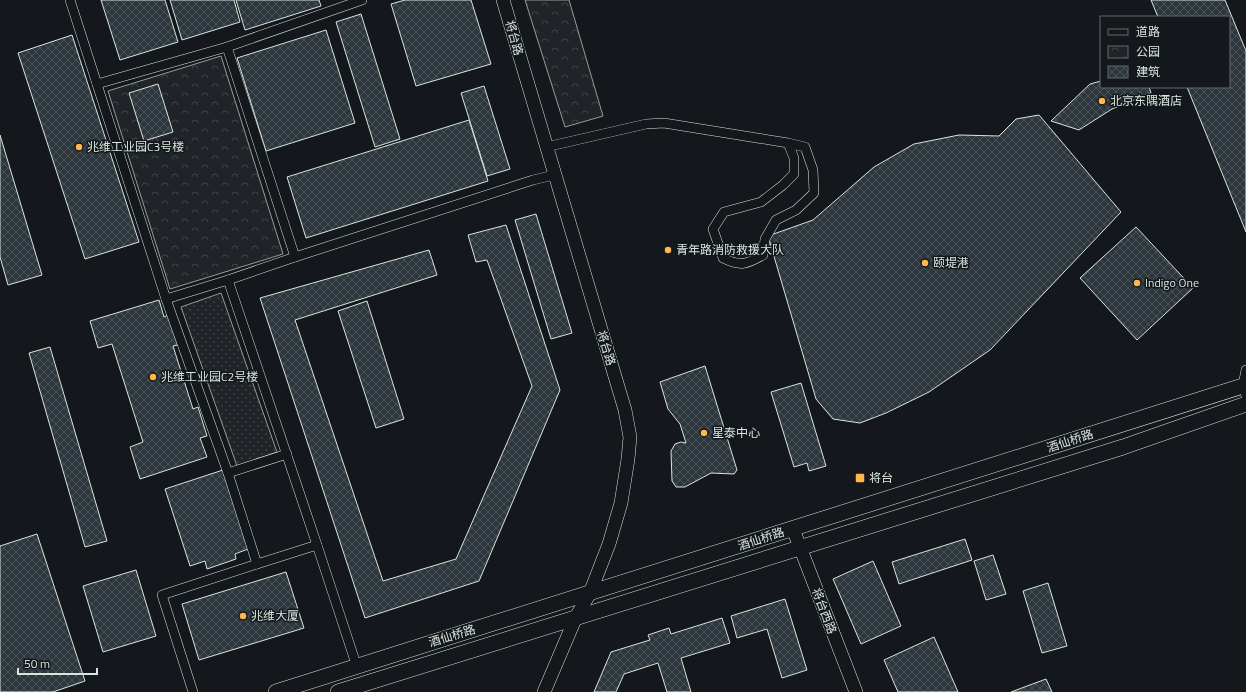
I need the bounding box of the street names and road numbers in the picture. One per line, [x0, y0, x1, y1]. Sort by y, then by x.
street label: 将台路 [500, 18, 529, 58]
street label: 将台路 [592, 328, 621, 368]
street label: 酒仙桥路 [1044, 424, 1096, 457]
street label: 酒仙桥路 [735, 522, 787, 555]
street label: 将台西路 [807, 585, 842, 637]
street label: 酒仙桥路 [426, 619, 478, 652]

